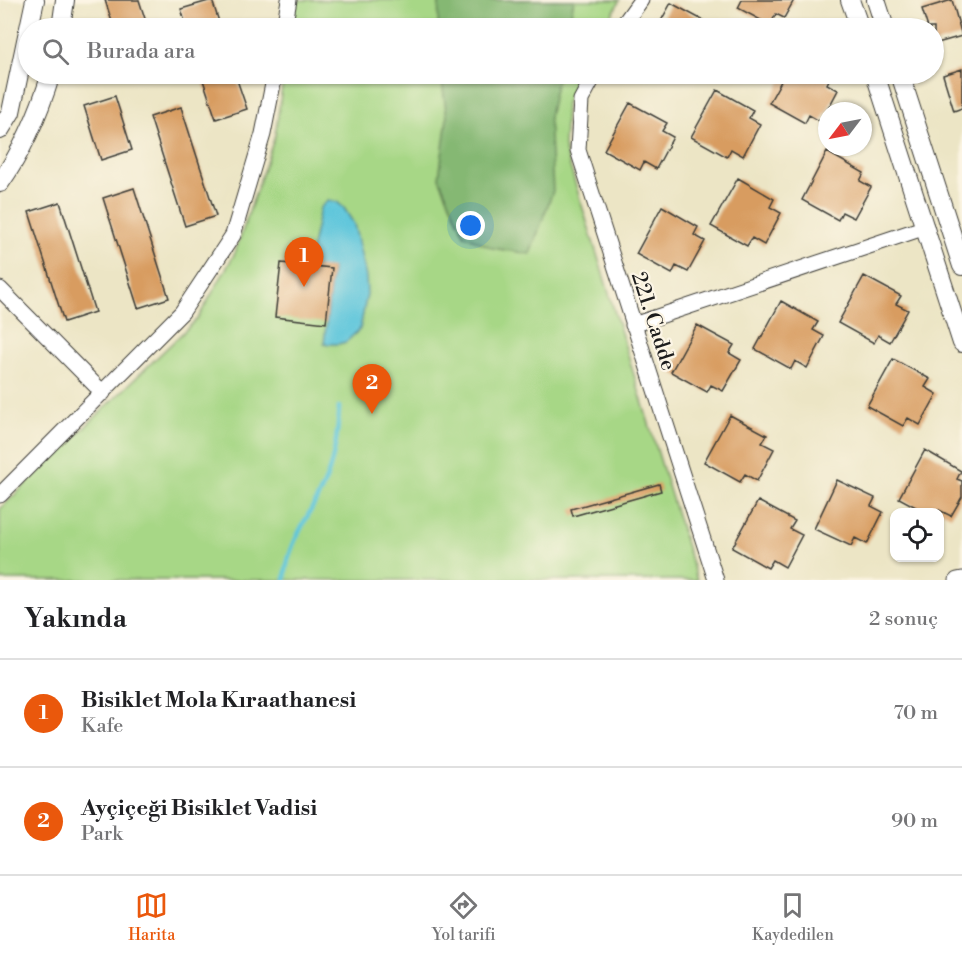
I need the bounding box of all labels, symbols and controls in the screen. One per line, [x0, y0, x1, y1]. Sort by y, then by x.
search box [18, 18, 944, 84]
icon: search [39, 35, 72, 68]
text: Burada ara [87, 38, 195, 65]
north arrow [818, 102, 872, 156]
your location [456, 211, 485, 240]
pin: 1 [284, 238, 324, 287]
street label: 221. Cadde [625, 269, 681, 374]
pin: 2 [352, 364, 392, 414]
map controls [890, 508, 944, 562]
button: locate [890, 508, 944, 562]
text: Yakında [24, 603, 127, 635]
text: 2 sonuç [869, 607, 938, 632]
text: Bisiklet Mola Kıraathanesi [81, 687, 356, 714]
text: 1 [39, 701, 48, 726]
text: 70 m [894, 701, 938, 726]
text: Kafe [81, 714, 123, 739]
text: Ayçiçeği Bisiklet Vadisi [81, 795, 317, 822]
text: 2 [37, 809, 50, 834]
text: 90 m [891, 809, 938, 834]
text: Park [81, 822, 123, 847]
tab: Harita [128, 889, 175, 945]
tab: Yol tarifi [432, 889, 496, 945]
tab: Kaydedilen [752, 889, 834, 945]

